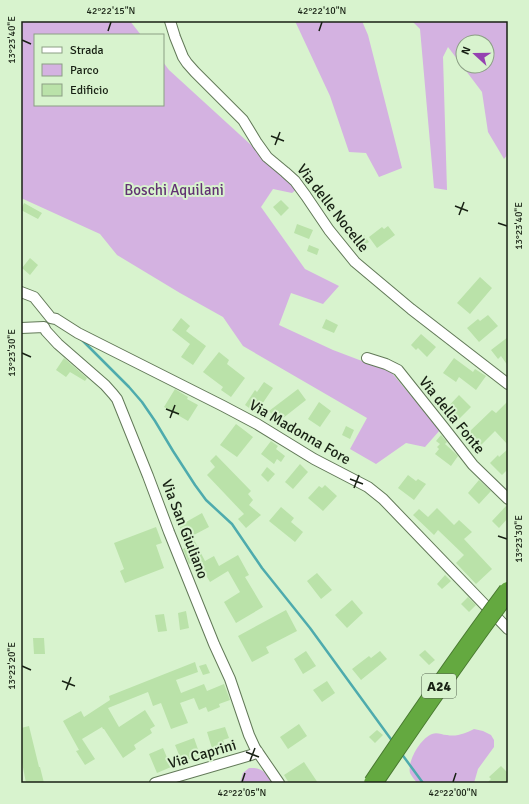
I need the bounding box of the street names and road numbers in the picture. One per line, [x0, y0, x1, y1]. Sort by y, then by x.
street label: Via delle Nocelle [293, 160, 373, 256]
street label: Via della Fonte [415, 373, 489, 457]
street label: Via Madonna Fore [246, 396, 354, 468]
street label: Via San Giuliano [158, 477, 212, 581]
road number: A24 [422, 674, 456, 698]
street label: Via Caprini [166, 736, 238, 772]

